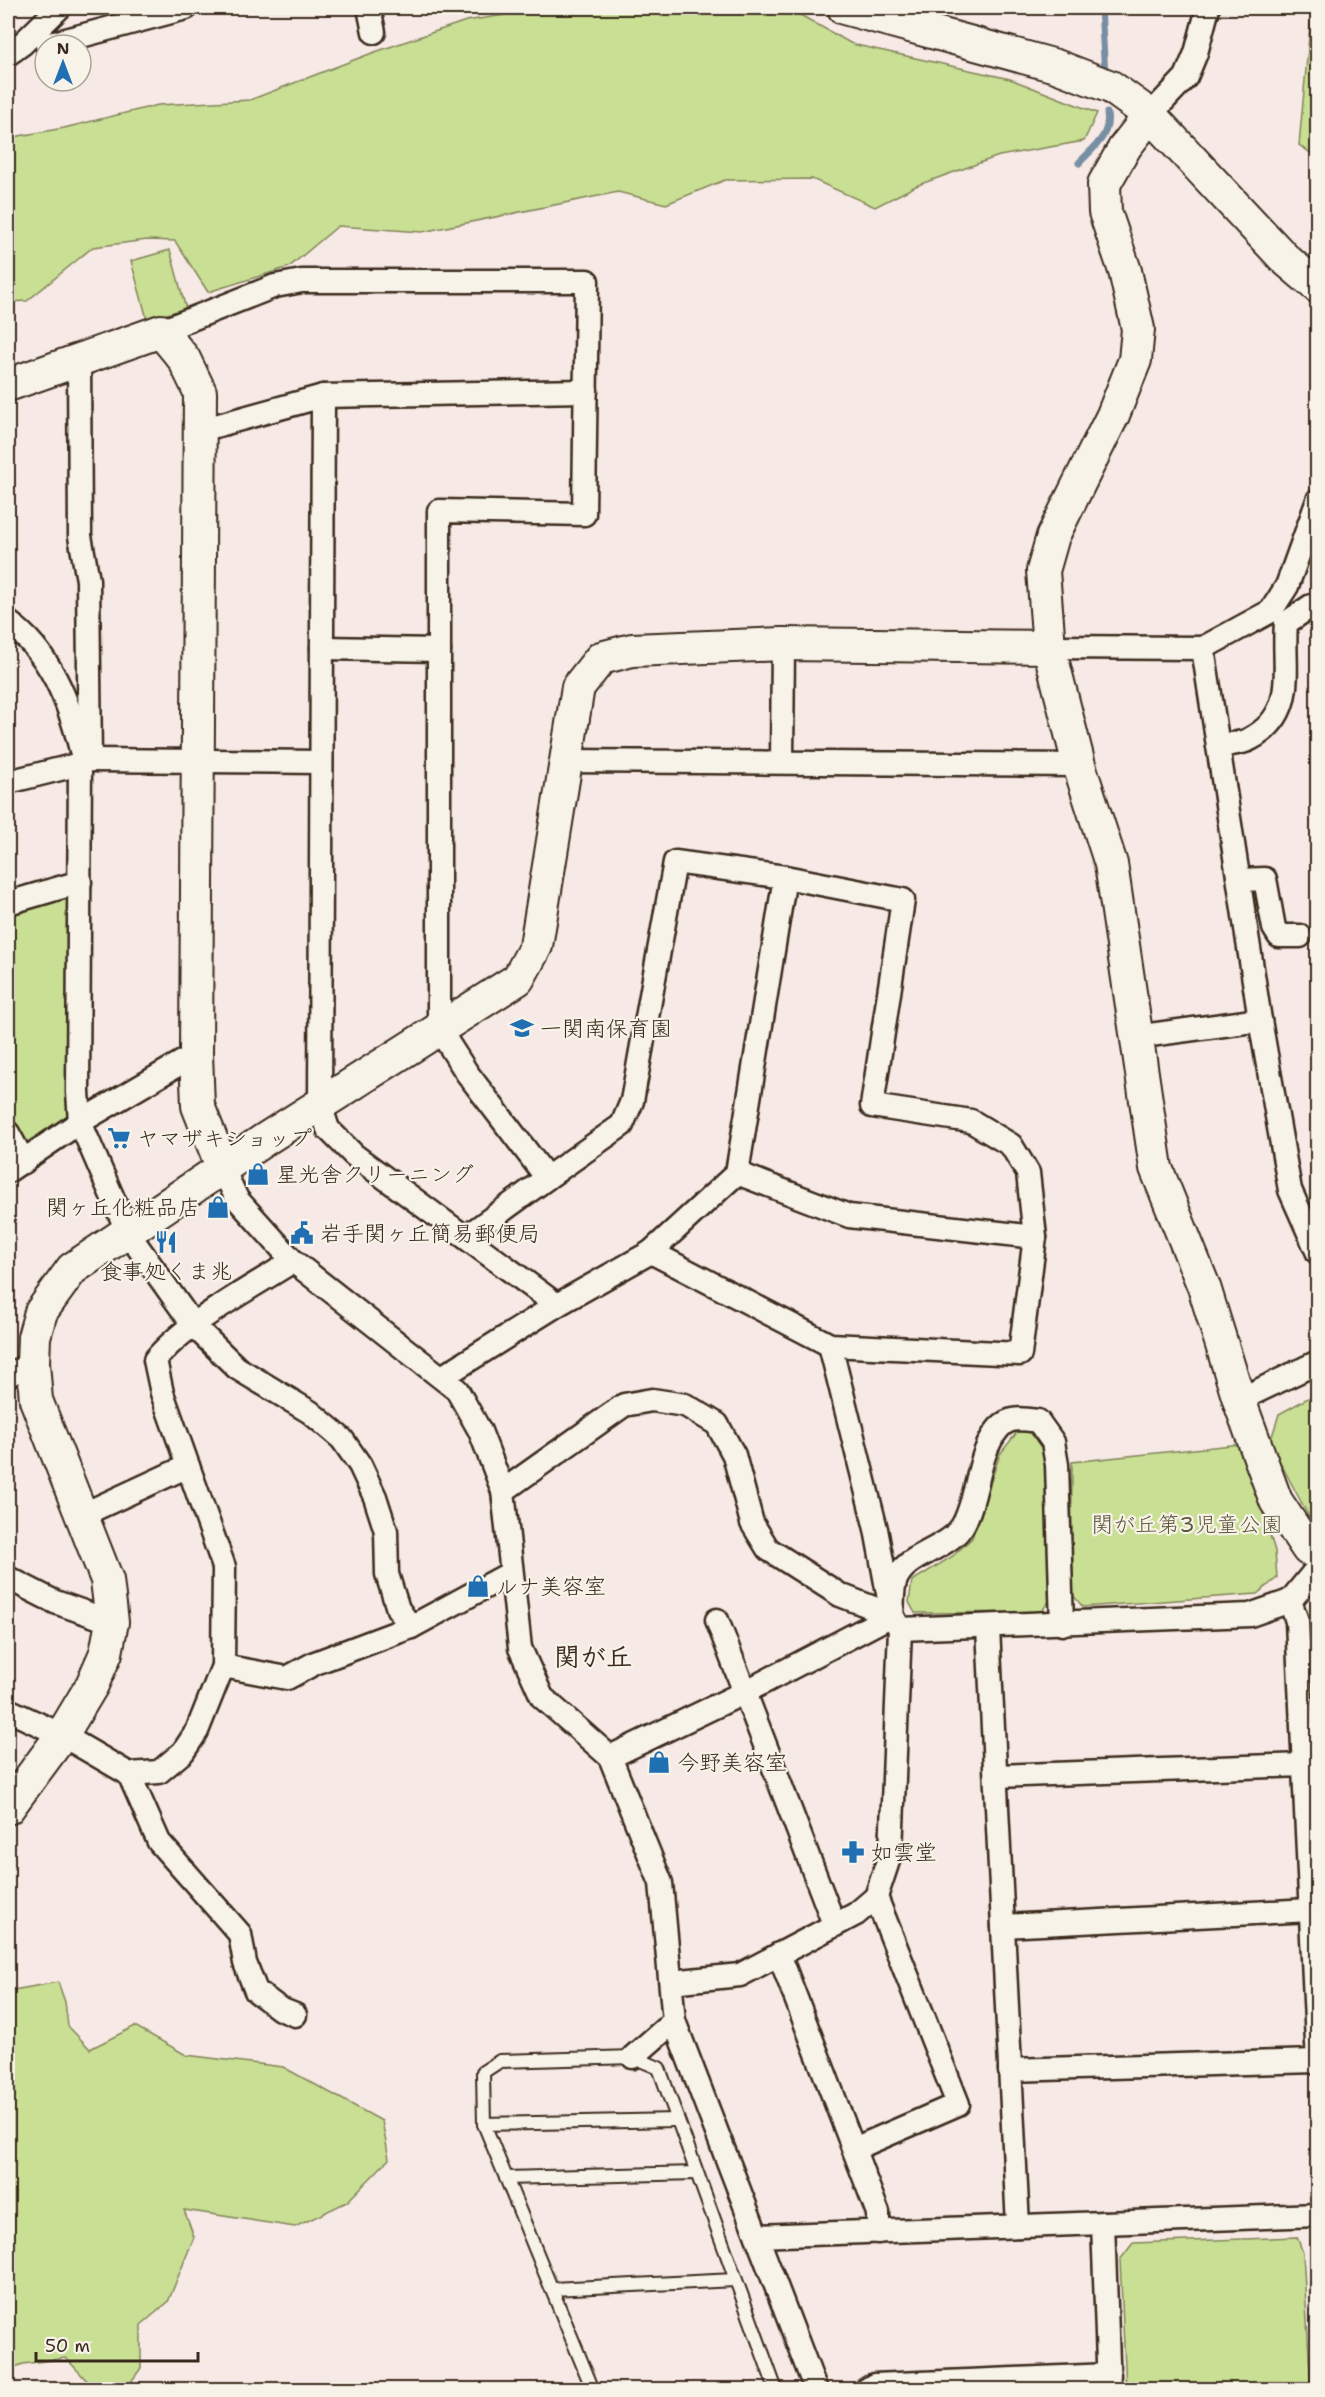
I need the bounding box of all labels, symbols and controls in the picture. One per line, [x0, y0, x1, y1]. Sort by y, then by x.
north arrow [33, 33, 93, 93]
text: N [57, 38, 69, 59]
place label: 一関南保育園 [540, 1014, 672, 1043]
school or university icon: 一関南保育園 [509, 1015, 535, 1041]
place label: ヤマザキショップ [137, 1124, 312, 1153]
supermarket icon: ヤマザキショップ [106, 1125, 132, 1151]
place label: 星光舎クリーニング [276, 1160, 474, 1189]
shop icon: 星光舎クリーニング [245, 1161, 271, 1187]
place label: 関ヶ丘化粧品店 [46, 1193, 200, 1222]
shop icon: 関ヶ丘化粧品店 [205, 1194, 231, 1220]
place label: 岩手関ヶ丘簡易郵便局 [320, 1219, 540, 1248]
public building icon: 岩手関ヶ丘簡易郵便局 [289, 1220, 315, 1246]
restaurant icon: 食事処くま兆 [153, 1229, 179, 1255]
place label: 食事処くま兆 [100, 1257, 232, 1286]
park label: 関が丘第3児童公園 [1091, 1510, 1283, 1539]
place label: ルナ美容室 [496, 1572, 606, 1601]
shop icon: ルナ美容室 [465, 1573, 491, 1599]
district label: 関が丘 [554, 1639, 632, 1674]
place label: 今野美容室 [677, 1748, 787, 1777]
shop icon: 今野美容室 [646, 1749, 672, 1775]
place label: 如雲堂 [871, 1838, 937, 1867]
pharmacy icon: 如雲堂 [840, 1839, 866, 1865]
scale bar [36, 2325, 198, 2363]
text: 50 m [45, 2334, 90, 2358]

